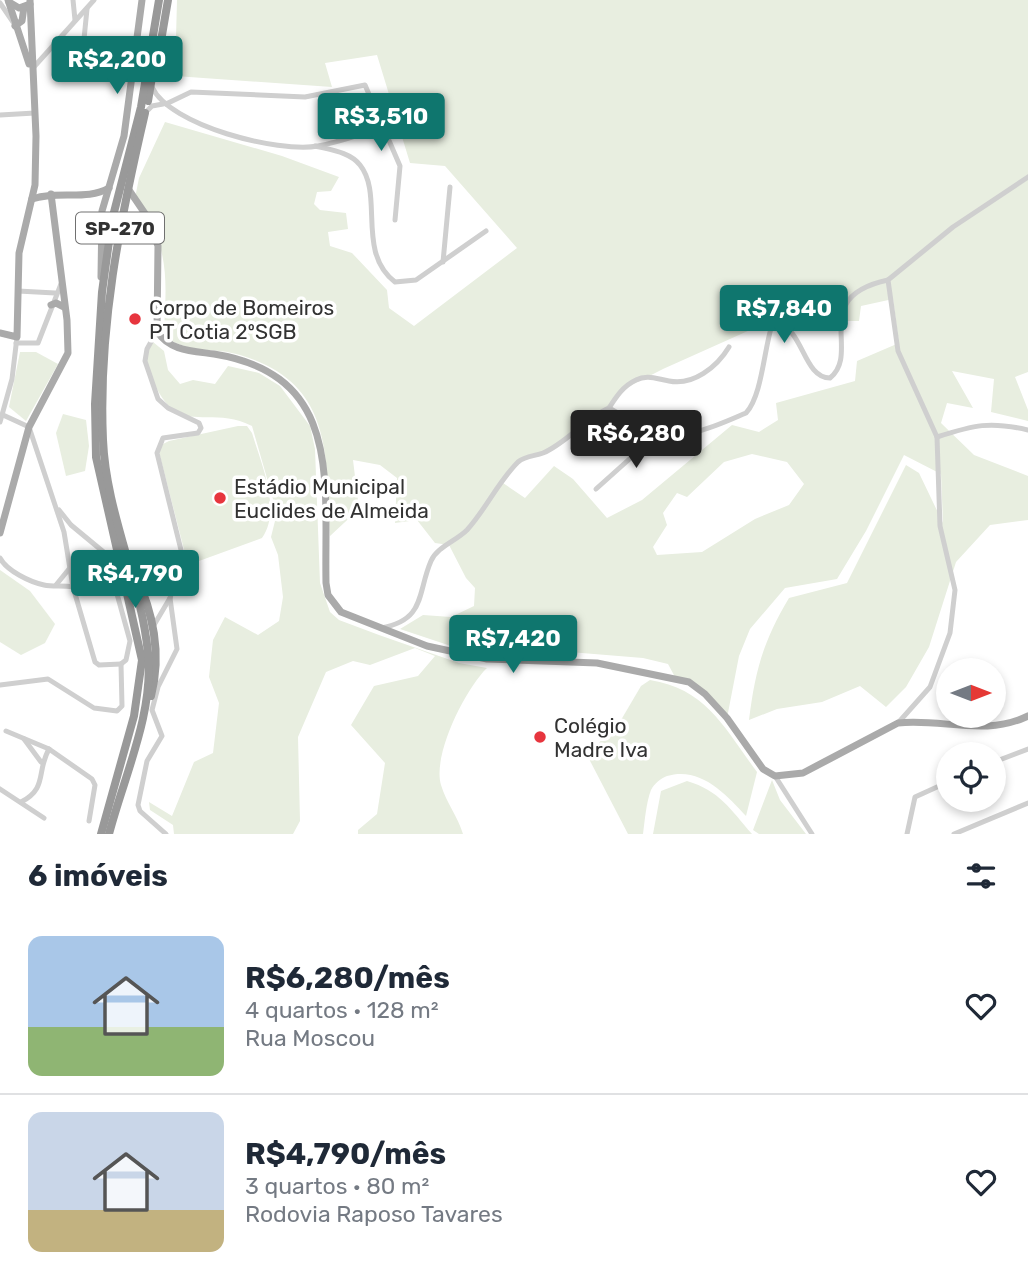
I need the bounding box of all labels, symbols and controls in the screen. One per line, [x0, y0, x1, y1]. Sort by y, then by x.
pin: R$2,200 [52, 36, 182, 96]
text: R$2,200 [68, 45, 166, 73]
pin: R$3,510 [316, 94, 446, 153]
text: R$3,510 [334, 102, 428, 130]
road number: SP-270 [76, 212, 164, 244]
pin: R$7,840 [719, 286, 849, 345]
text: R$7,840 [736, 294, 832, 322]
place label: Corpo de Bomeiros PT Cotia 2ºSGB [149, 295, 334, 344]
marker: Corpo de Bomeiros PT Cotia 2ºSGB [127, 311, 143, 327]
pin: R$6,280 [571, 410, 701, 470]
text: R$6,280 [587, 419, 685, 447]
place label: Estádio Municipal Euclides de Almeida [234, 474, 429, 523]
marker: Estádio Municipal Euclides de Almeida [212, 490, 228, 506]
pin: R$4,790 [70, 550, 200, 610]
text: R$4,790 [87, 559, 183, 587]
pin: R$7,420 [448, 616, 578, 675]
text: R$7,420 [465, 624, 561, 652]
north arrow [936, 658, 1006, 728]
map controls [936, 658, 1006, 812]
place label: Colégio Madre Iva [554, 713, 648, 762]
marker: Colégio Madre Iva [532, 729, 548, 745]
button: locate [936, 742, 1006, 812]
icon: filters [962, 857, 1000, 895]
text: 6 imóveis [28, 858, 168, 894]
text: R$6,280/mês [245, 960, 450, 996]
icon: home [84, 964, 168, 1048]
icon: heart [962, 987, 1000, 1025]
text: 4 quartos · 128 m² [245, 996, 439, 1024]
text: Rua Moscou [245, 1024, 375, 1052]
text: R$4,790/mês [245, 1136, 446, 1172]
icon: home [84, 1140, 168, 1224]
icon: heart [962, 1163, 1000, 1201]
text: 3 quartos · 80 m² [245, 1172, 429, 1200]
text: Rodovia Raposo Tavares [245, 1200, 503, 1228]

